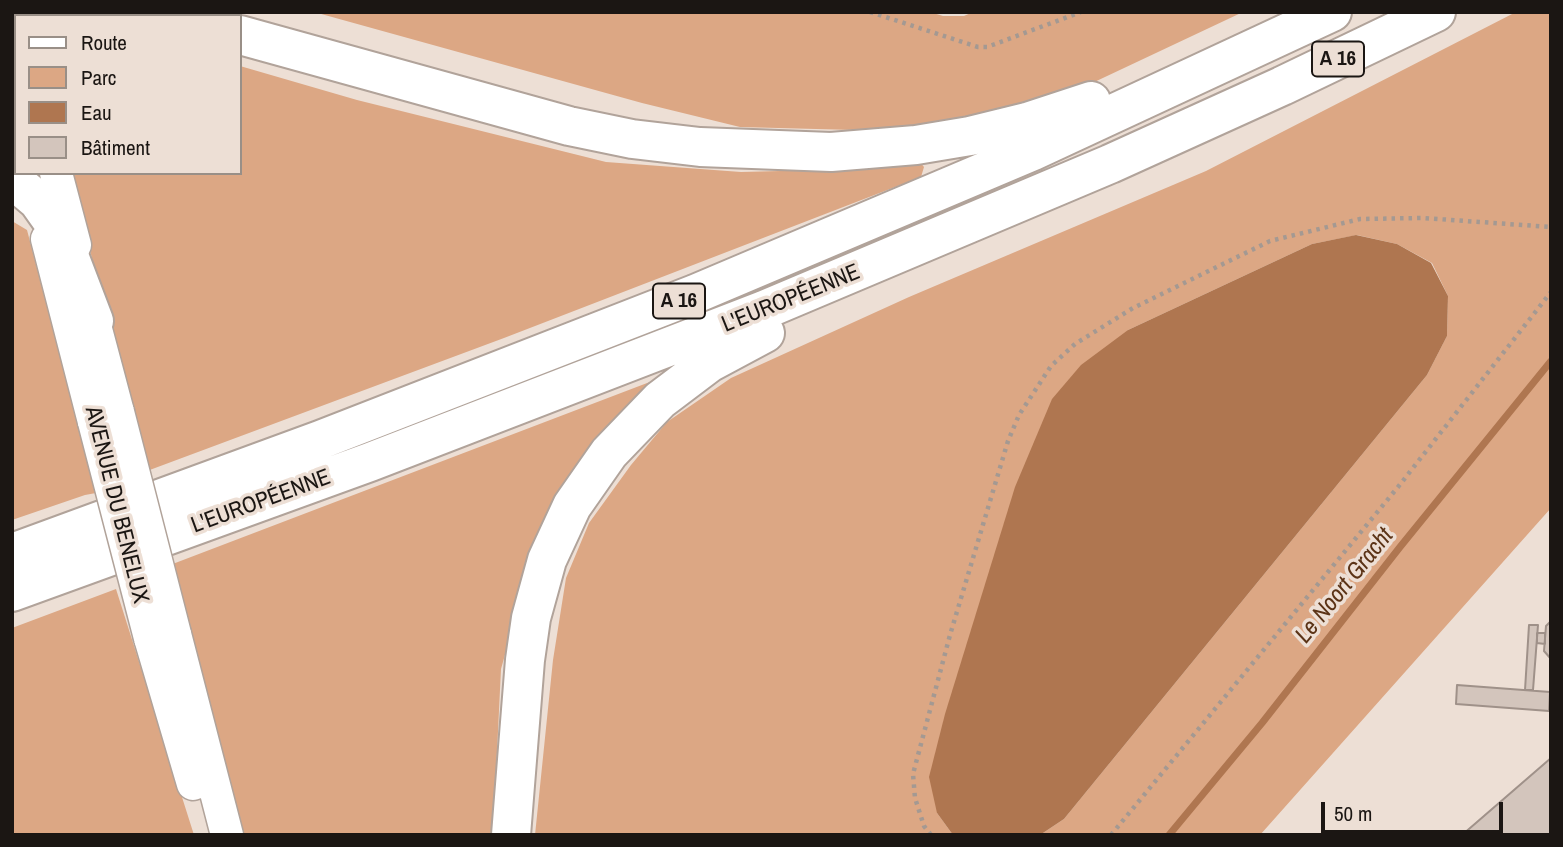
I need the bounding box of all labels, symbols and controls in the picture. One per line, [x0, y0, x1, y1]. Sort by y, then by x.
legend [14, 14, 242, 175]
text: Route [81, 28, 127, 57]
road number: A 16 [1312, 42, 1364, 76]
text: Parc [81, 63, 116, 92]
text: Eau [81, 98, 112, 127]
text: Bâtiment [81, 133, 150, 162]
street label: L'EUROPÉENNE [718, 259, 864, 339]
road number: A 16 [653, 284, 705, 318]
street label: AVENUE DU BENELUX [78, 404, 154, 606]
street label: L'EUROPÉENNE [188, 464, 334, 540]
water label: Le Noort Gracht [1290, 523, 1400, 649]
scale bar [1325, 788, 1507, 832]
text: 50 m [1334, 799, 1372, 828]

